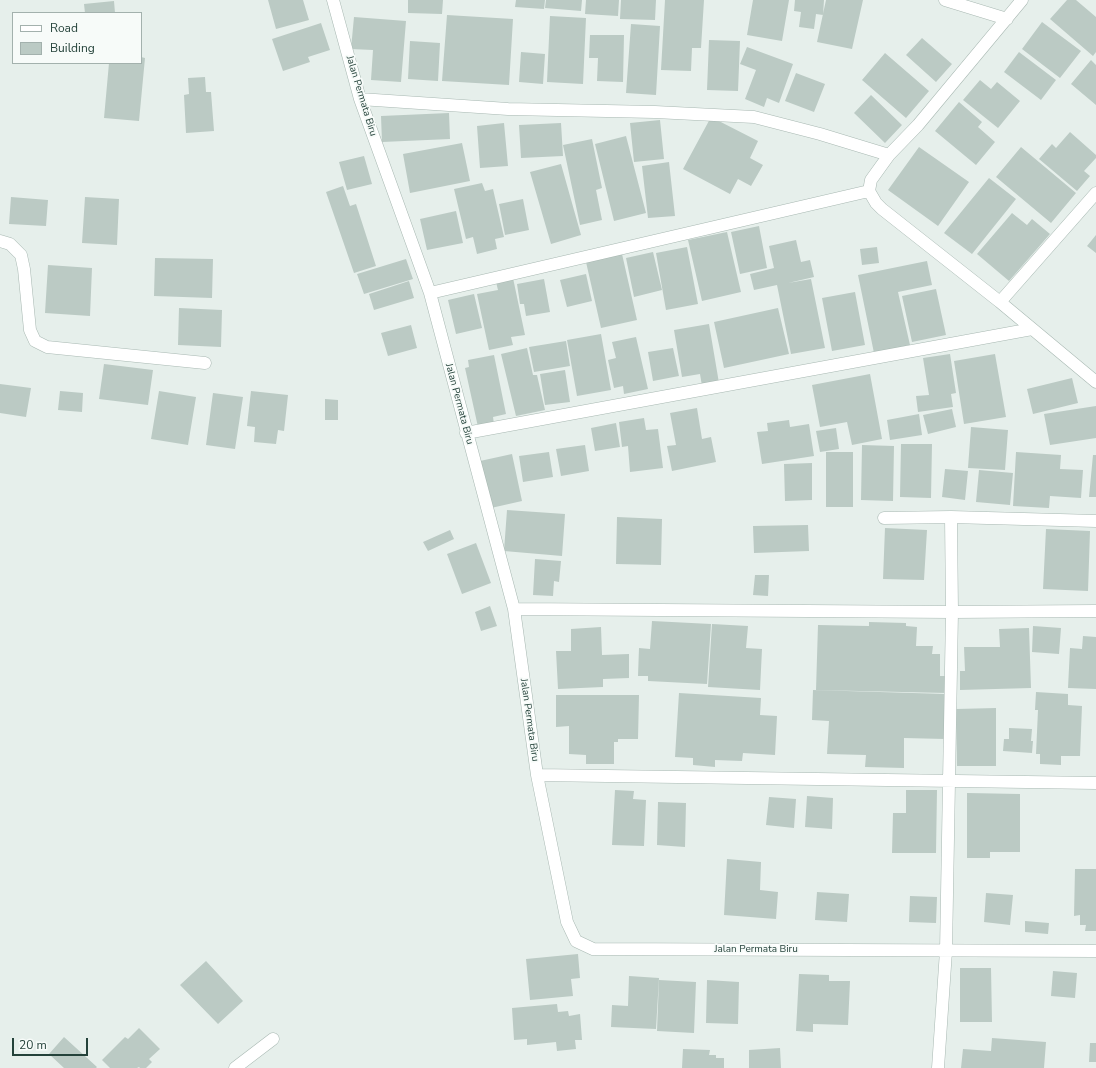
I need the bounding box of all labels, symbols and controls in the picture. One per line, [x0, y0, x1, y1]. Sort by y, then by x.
legend [12, 12, 142, 64]
text: Road [50, 20, 78, 36]
text: Building [50, 40, 95, 56]
street label: Jalan Permata Biru [343, 54, 379, 138]
street label: Jalan Permata Biru [442, 362, 476, 446]
street label: Jalan Permata Biru [517, 678, 541, 762]
street label: Jalan Permata Biru [714, 944, 798, 956]
scale bar [14, 1030, 90, 1056]
text: 20 m [19, 1037, 47, 1053]

